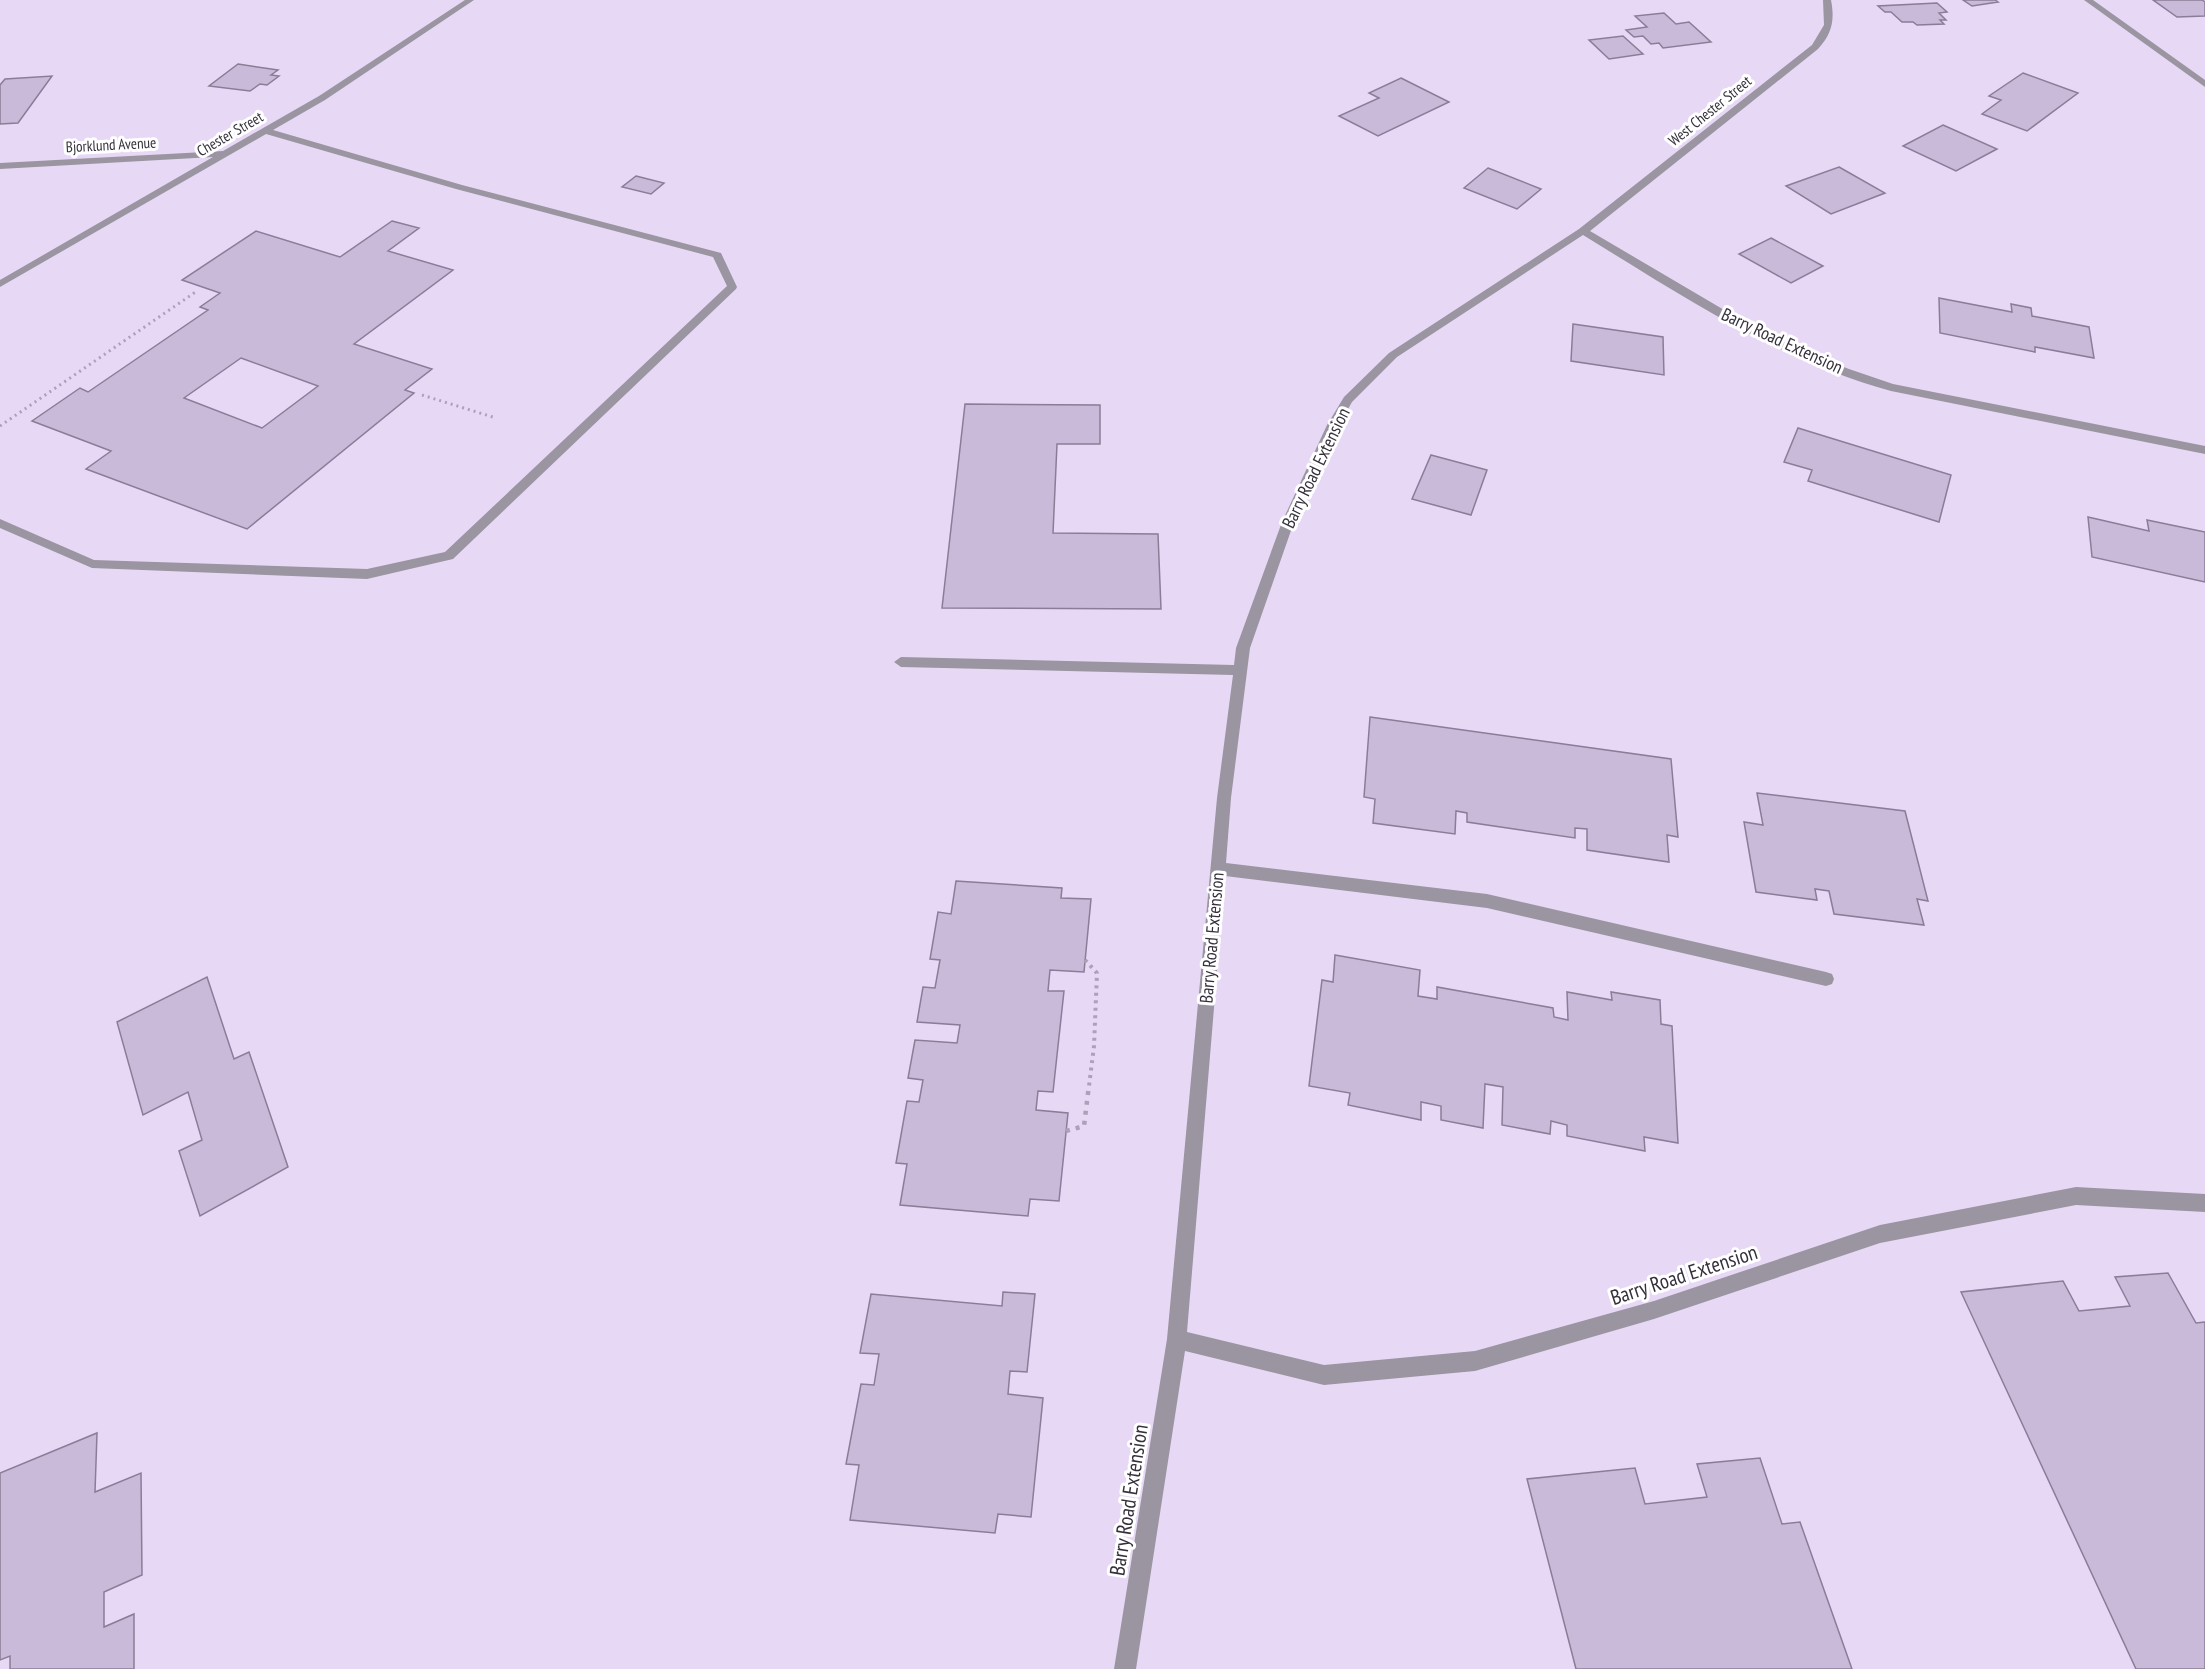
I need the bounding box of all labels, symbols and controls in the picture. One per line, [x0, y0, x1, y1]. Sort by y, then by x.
street label: West Chester Street [1664, 71, 1755, 150]
street label: Chester Street [193, 107, 266, 160]
street label: Bjorklund Avenue [65, 133, 157, 156]
street label: Barry Road Extension [1718, 302, 1846, 379]
street label: Barry Road Extension [1276, 404, 1355, 532]
street label: Barry Road Extension [1194, 872, 1229, 1004]
street label: Barry Road Extension [1607, 1238, 1761, 1311]
street label: Barry Road Extension [1103, 1422, 1154, 1578]

